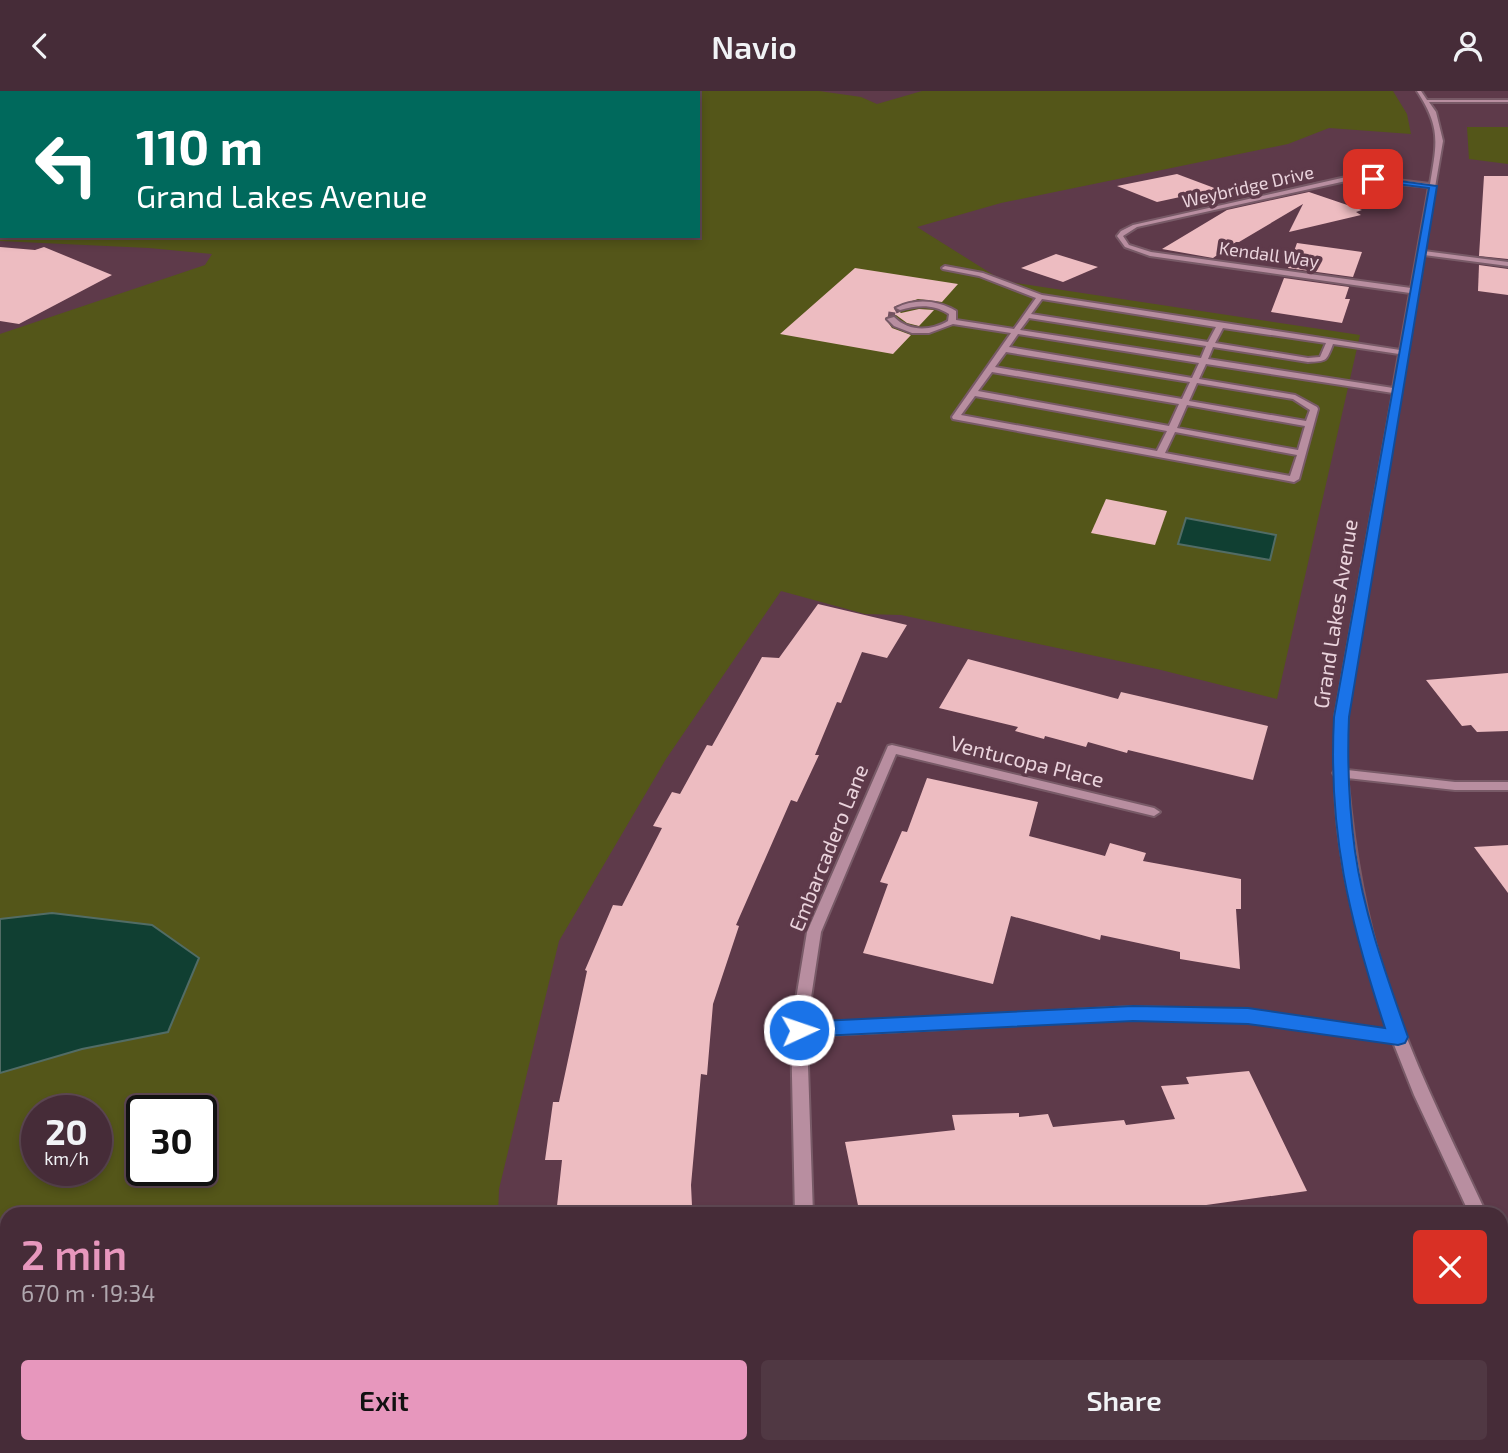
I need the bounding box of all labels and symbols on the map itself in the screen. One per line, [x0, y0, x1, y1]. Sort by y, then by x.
pin [1343, 149, 1403, 209]
street label: Weybridge Drive [1180, 160, 1316, 212]
street label: Kendall Way [1218, 236, 1321, 272]
street label: Grand Lakes Avenue [1307, 517, 1362, 710]
street label: Ventucopa Place [948, 729, 1107, 792]
street label: Embarcadero Lane [783, 760, 872, 934]
position arrow [762, 993, 836, 1067]
speed limit sign: 30 [126, 1095, 217, 1186]

